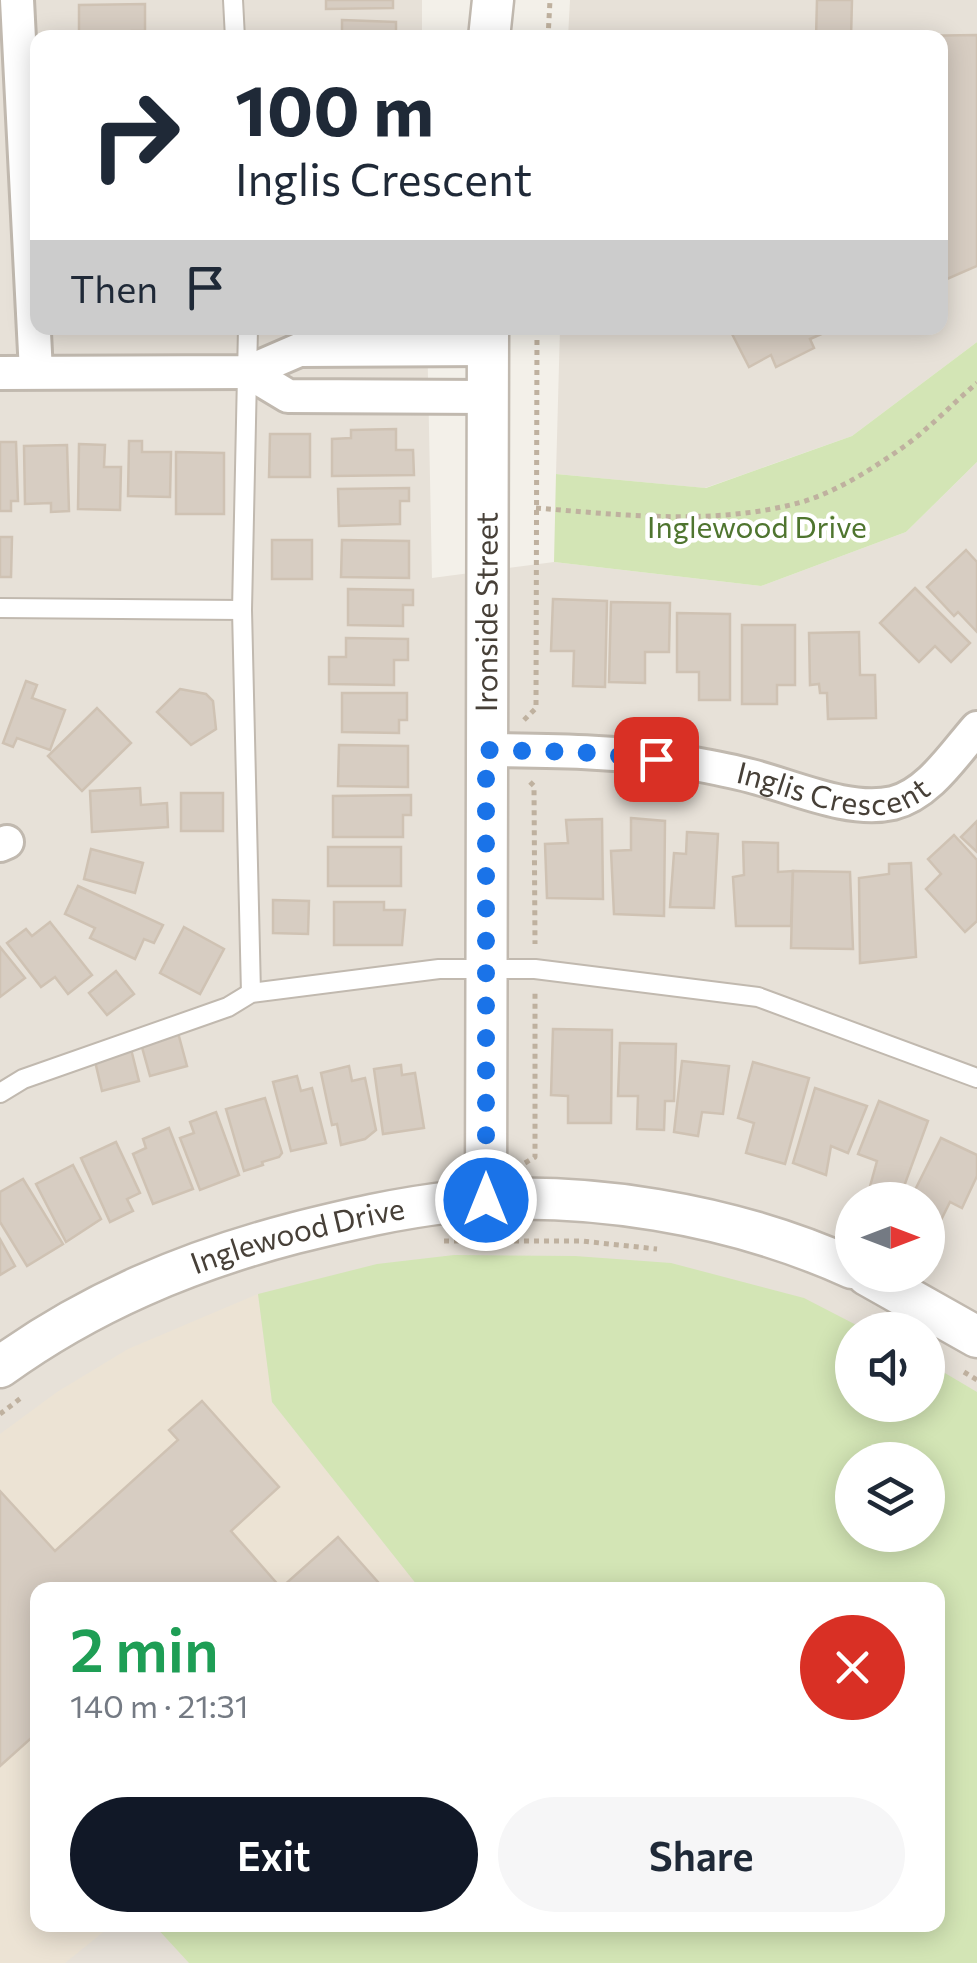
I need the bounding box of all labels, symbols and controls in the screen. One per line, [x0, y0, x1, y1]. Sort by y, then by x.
text: 100 m [235, 65, 434, 150]
icon: right [70, 70, 200, 200]
text: Inglis Crescent [235, 150, 532, 205]
icon: arrive [178, 260, 233, 315]
text: Then [70, 264, 158, 311]
park label: Inglewood Drive [647, 507, 867, 544]
street label: Ironside Street [466, 512, 504, 712]
pin [614, 717, 699, 802]
icon: arrive [629, 732, 684, 787]
street label: Inglis Crescent [733, 752, 936, 821]
position arrow [434, 1148, 538, 1252]
north arrow [835, 1182, 945, 1292]
map controls [835, 1182, 945, 1552]
street label: Inglewood Drive [185, 1188, 407, 1280]
button: sound [835, 1312, 945, 1422]
button: layers [835, 1442, 945, 1552]
text: 2 min [70, 1611, 219, 1684]
button: close [800, 1615, 905, 1720]
text: 140 m · 21:31 [70, 1685, 249, 1725]
button: Exit [70, 1797, 478, 1912]
button: Share [498, 1797, 905, 1912]

